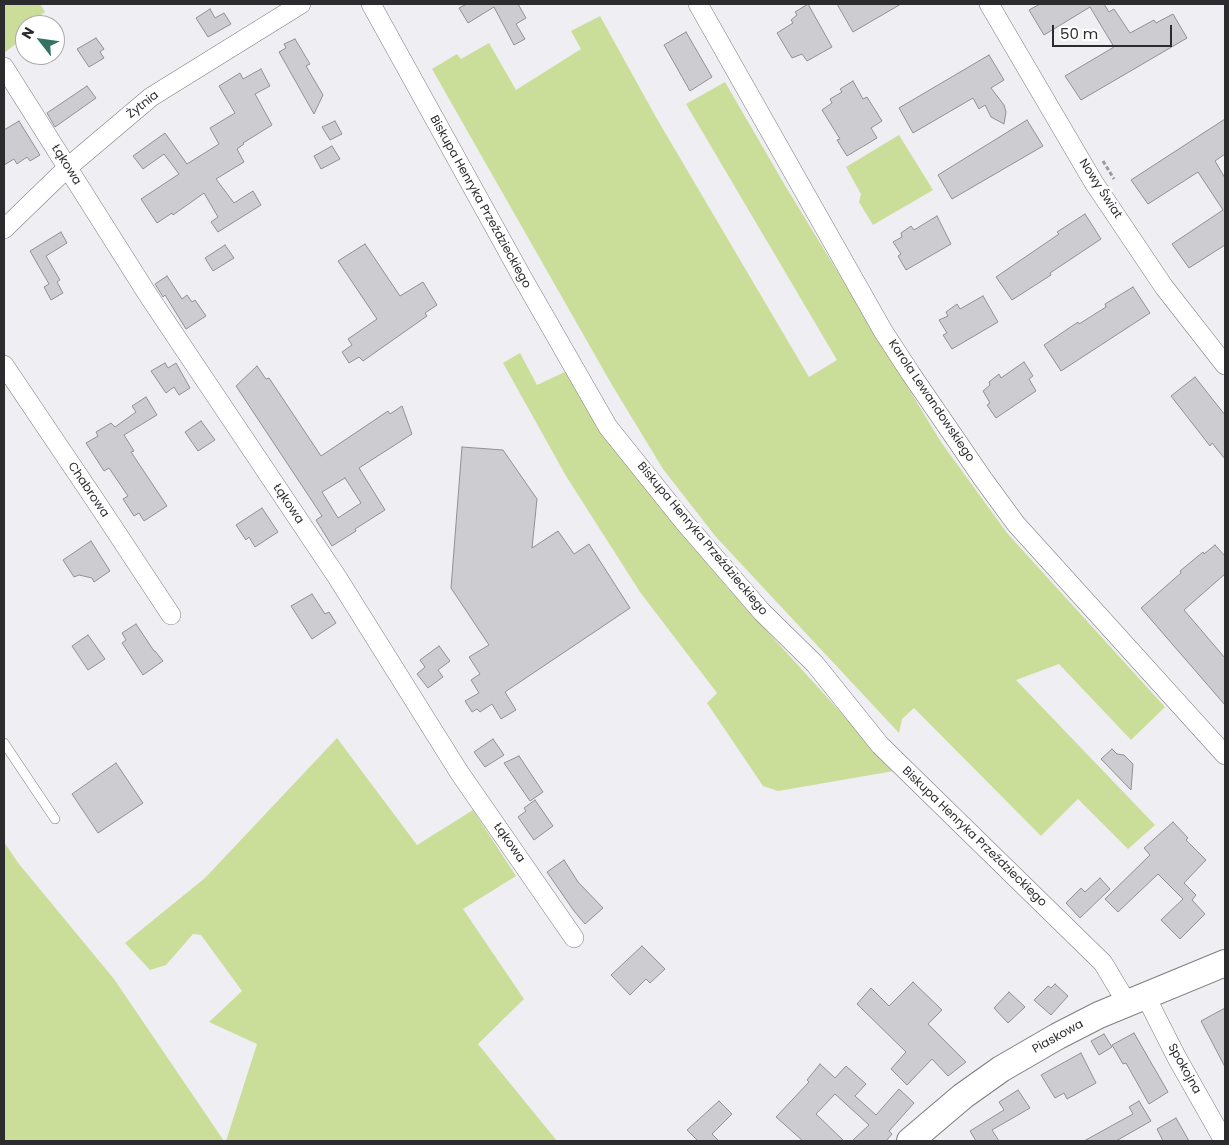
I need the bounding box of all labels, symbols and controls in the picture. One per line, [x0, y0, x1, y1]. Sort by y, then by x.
north arrow [15, 15, 65, 65]
scale bar [1054, 15, 1174, 47]
text: N [17, 23, 39, 43]
text: 50 m [1060, 23, 1098, 44]
street label: Żytnia [124, 88, 162, 122]
street label: Biskupa Henryka Przeździeckiego [426, 113, 534, 291]
street label: Łąkowa [48, 142, 84, 188]
street label: Nowy Świat [1075, 156, 1125, 222]
street label: Karola Lewandowskiego [885, 337, 977, 465]
street label: Chabrowa [64, 460, 112, 520]
street label: Biskupa Henryka Przeździeckiego [634, 460, 770, 618]
street label: Łąkowa [269, 481, 307, 527]
street label: Biskupa Henryka Przeździeckiego [899, 764, 1049, 910]
street label: Łąkowa [490, 820, 528, 866]
street label: Piaskowa [1030, 1017, 1086, 1057]
street label: Spokojna [1164, 1041, 1204, 1097]

